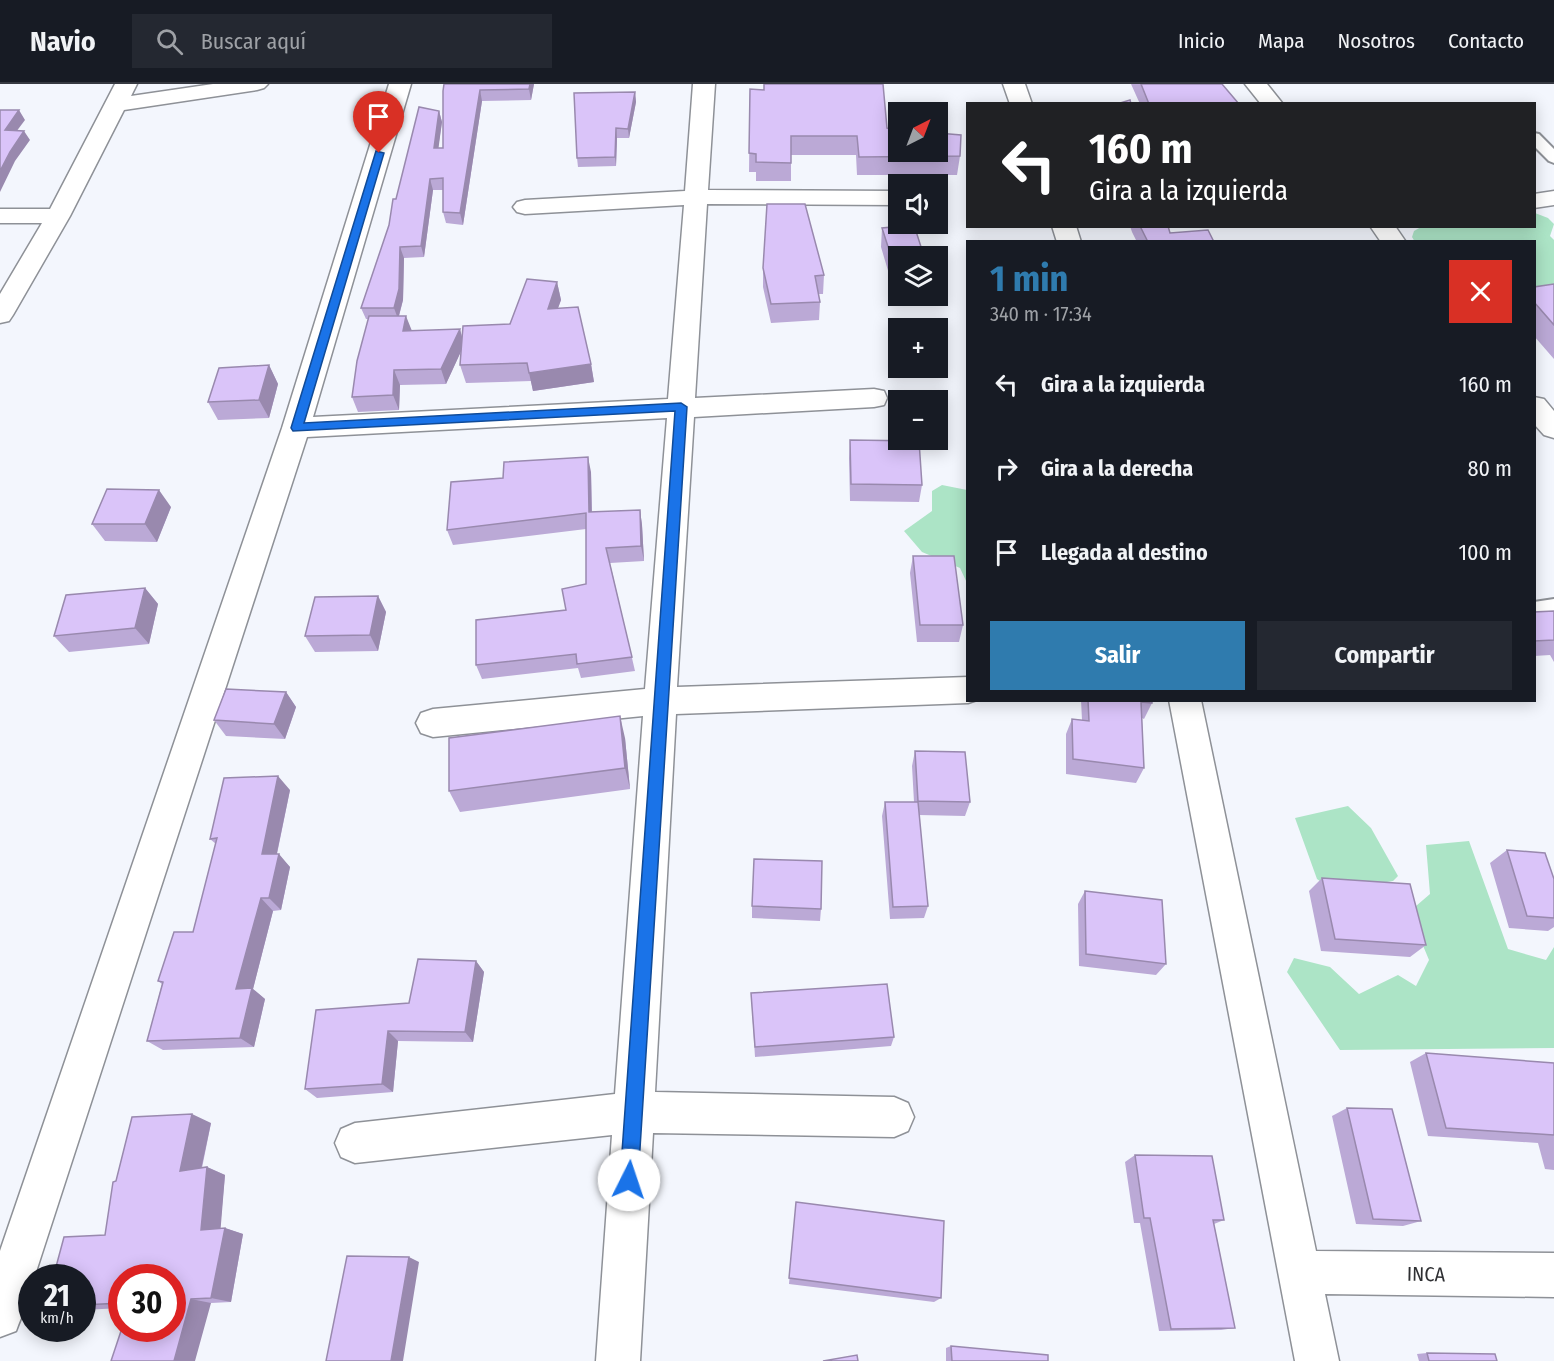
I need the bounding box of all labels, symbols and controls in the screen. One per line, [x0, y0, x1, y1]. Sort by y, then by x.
search box [132, 14, 552, 68]
text: Navio [30, 25, 96, 58]
icon: search [153, 25, 186, 58]
text: Buscar aquí [201, 28, 306, 55]
text: Inicio [1178, 28, 1225, 54]
text: Mapa [1258, 28, 1305, 54]
text: Nosotros [1338, 28, 1415, 54]
text: Contacto [1448, 28, 1524, 54]
pin [353, 91, 404, 153]
icon: arrive [362, 100, 395, 133]
north arrow [888, 102, 948, 162]
map controls [888, 102, 948, 450]
text: 160 m [1089, 124, 1192, 174]
icon: left [990, 126, 1068, 204]
button: sound [888, 174, 948, 234]
text: Gira a la izquierda [1089, 175, 1288, 207]
button: layers [888, 246, 948, 306]
text: 1 min [990, 257, 1068, 301]
button: close [1449, 260, 1512, 323]
text: 340 m · 17:34 [990, 302, 1092, 326]
button: + [888, 318, 948, 378]
icon: left [990, 368, 1023, 401]
text: Gira a la izquierda [1041, 371, 1205, 398]
text: 160 m [1459, 371, 1512, 398]
button: − [888, 390, 948, 450]
icon: right [990, 452, 1023, 485]
text: Gira a la derecha [1041, 455, 1193, 482]
text: 80 m [1467, 455, 1512, 482]
icon: arrive [990, 536, 1023, 569]
text: Llegada al destino [1041, 539, 1208, 566]
text: 100 m [1458, 539, 1512, 566]
button: Salir [990, 621, 1245, 690]
button: Compartir [1257, 621, 1512, 690]
position arrow [597, 1148, 661, 1212]
street label: INCA [1407, 1262, 1446, 1286]
speed limit sign: 30 [108, 1264, 186, 1342]
text: 21 [44, 1278, 70, 1314]
text: km/h [40, 1309, 74, 1327]

